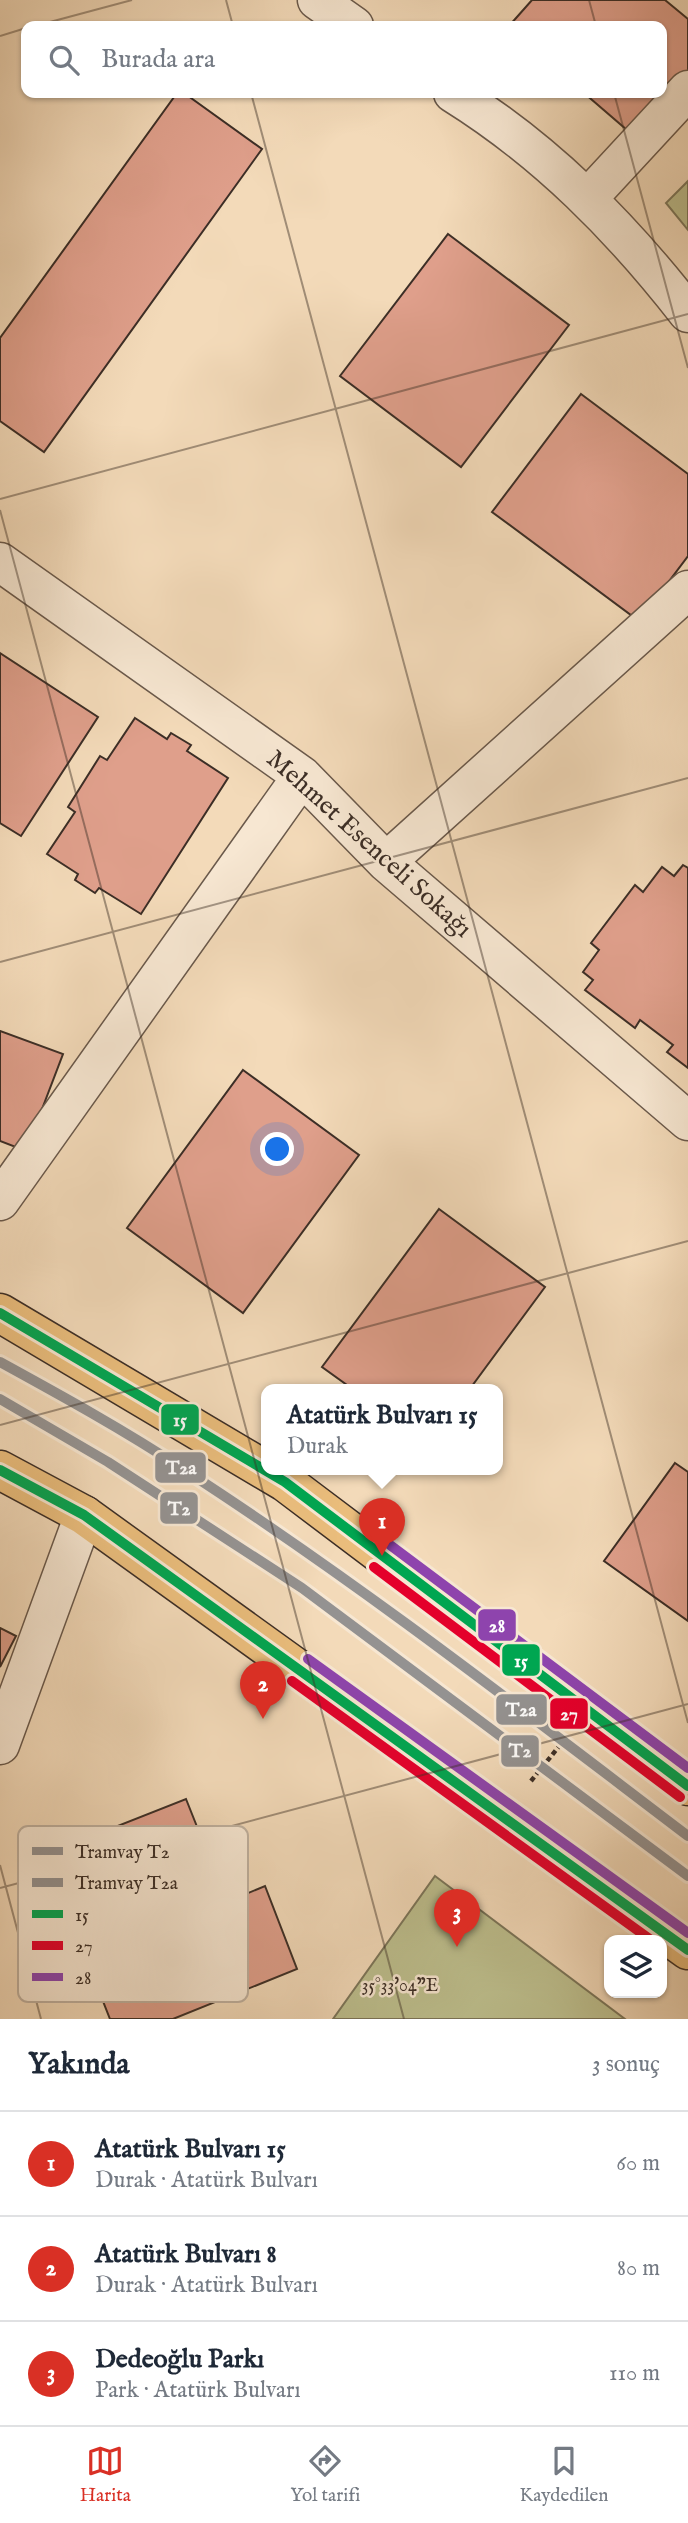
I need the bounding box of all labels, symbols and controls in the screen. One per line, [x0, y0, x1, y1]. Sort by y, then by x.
search box [21, 21, 667, 98]
icon: search [45, 41, 83, 79]
text: Burada ara [101, 43, 215, 76]
street label: Mehmet Esenceli Sokağı [259, 743, 479, 945]
your location [260, 1132, 294, 1166]
popup [261, 1384, 503, 1475]
text: Atatürk Bulvarı 15 [287, 1399, 477, 1432]
line badge: 15 [160, 1403, 200, 1436]
text: 15 [173, 1409, 187, 1433]
text: Durak [287, 1432, 348, 1461]
line badge: T2a [154, 1451, 207, 1484]
text: T2a [165, 1457, 197, 1481]
line badge: T2 [159, 1491, 199, 1525]
text: T2 [167, 1498, 190, 1522]
pin: 1 [359, 1498, 405, 1556]
line badge: 28 [477, 1608, 517, 1642]
text: 28 [489, 1615, 505, 1639]
line badge: 15 [501, 1643, 541, 1677]
text: 15 [514, 1650, 528, 1674]
pin: 2 [240, 1661, 286, 1719]
line badge: T2a [495, 1693, 548, 1726]
line badge: 27 [549, 1697, 589, 1730]
text: T2a [505, 1699, 537, 1723]
text: 27 [560, 1703, 578, 1727]
line badge: T2 [500, 1734, 540, 1768]
text: T2 [508, 1740, 531, 1764]
legend [18, 1826, 248, 2002]
text: Tramvay T2 [75, 1841, 170, 1865]
text: Tramvay T2a [75, 1872, 179, 1896]
pin: 3 [434, 1889, 480, 1947]
text: 15 [75, 1904, 89, 1928]
text: 27 [75, 1935, 93, 1959]
map controls [604, 1935, 667, 1998]
button: layers [604, 1935, 667, 1998]
text: 28 [75, 1967, 91, 1991]
text: 35°33'04"E [362, 1975, 438, 1998]
text: Yakında [28, 2046, 130, 2084]
text: 3 sonuç [592, 2050, 660, 2079]
text: Atatürk Bulvarı 15 [95, 2133, 286, 2166]
text: 1 [47, 2149, 55, 2178]
text: 60 m [616, 2149, 660, 2178]
text: Durak · Atatürk Bulvarı [95, 2166, 318, 2195]
text: Atatürk Bulvarı 8 [95, 2238, 277, 2271]
text: 2 [46, 2254, 56, 2283]
text: 80 m [617, 2254, 660, 2283]
text: Durak · Atatürk Bulvarı [95, 2271, 318, 2300]
text: Dedeoğlu Parkı [95, 2343, 264, 2376]
text: 3 [47, 2359, 55, 2388]
text: 110 m [609, 2359, 660, 2388]
text: Park · Atatürk Bulvarı [95, 2376, 301, 2405]
tab: Harita [80, 2442, 131, 2508]
tab: Yol tarifi [290, 2442, 360, 2508]
tab: Kaydedilen [520, 2442, 608, 2508]

